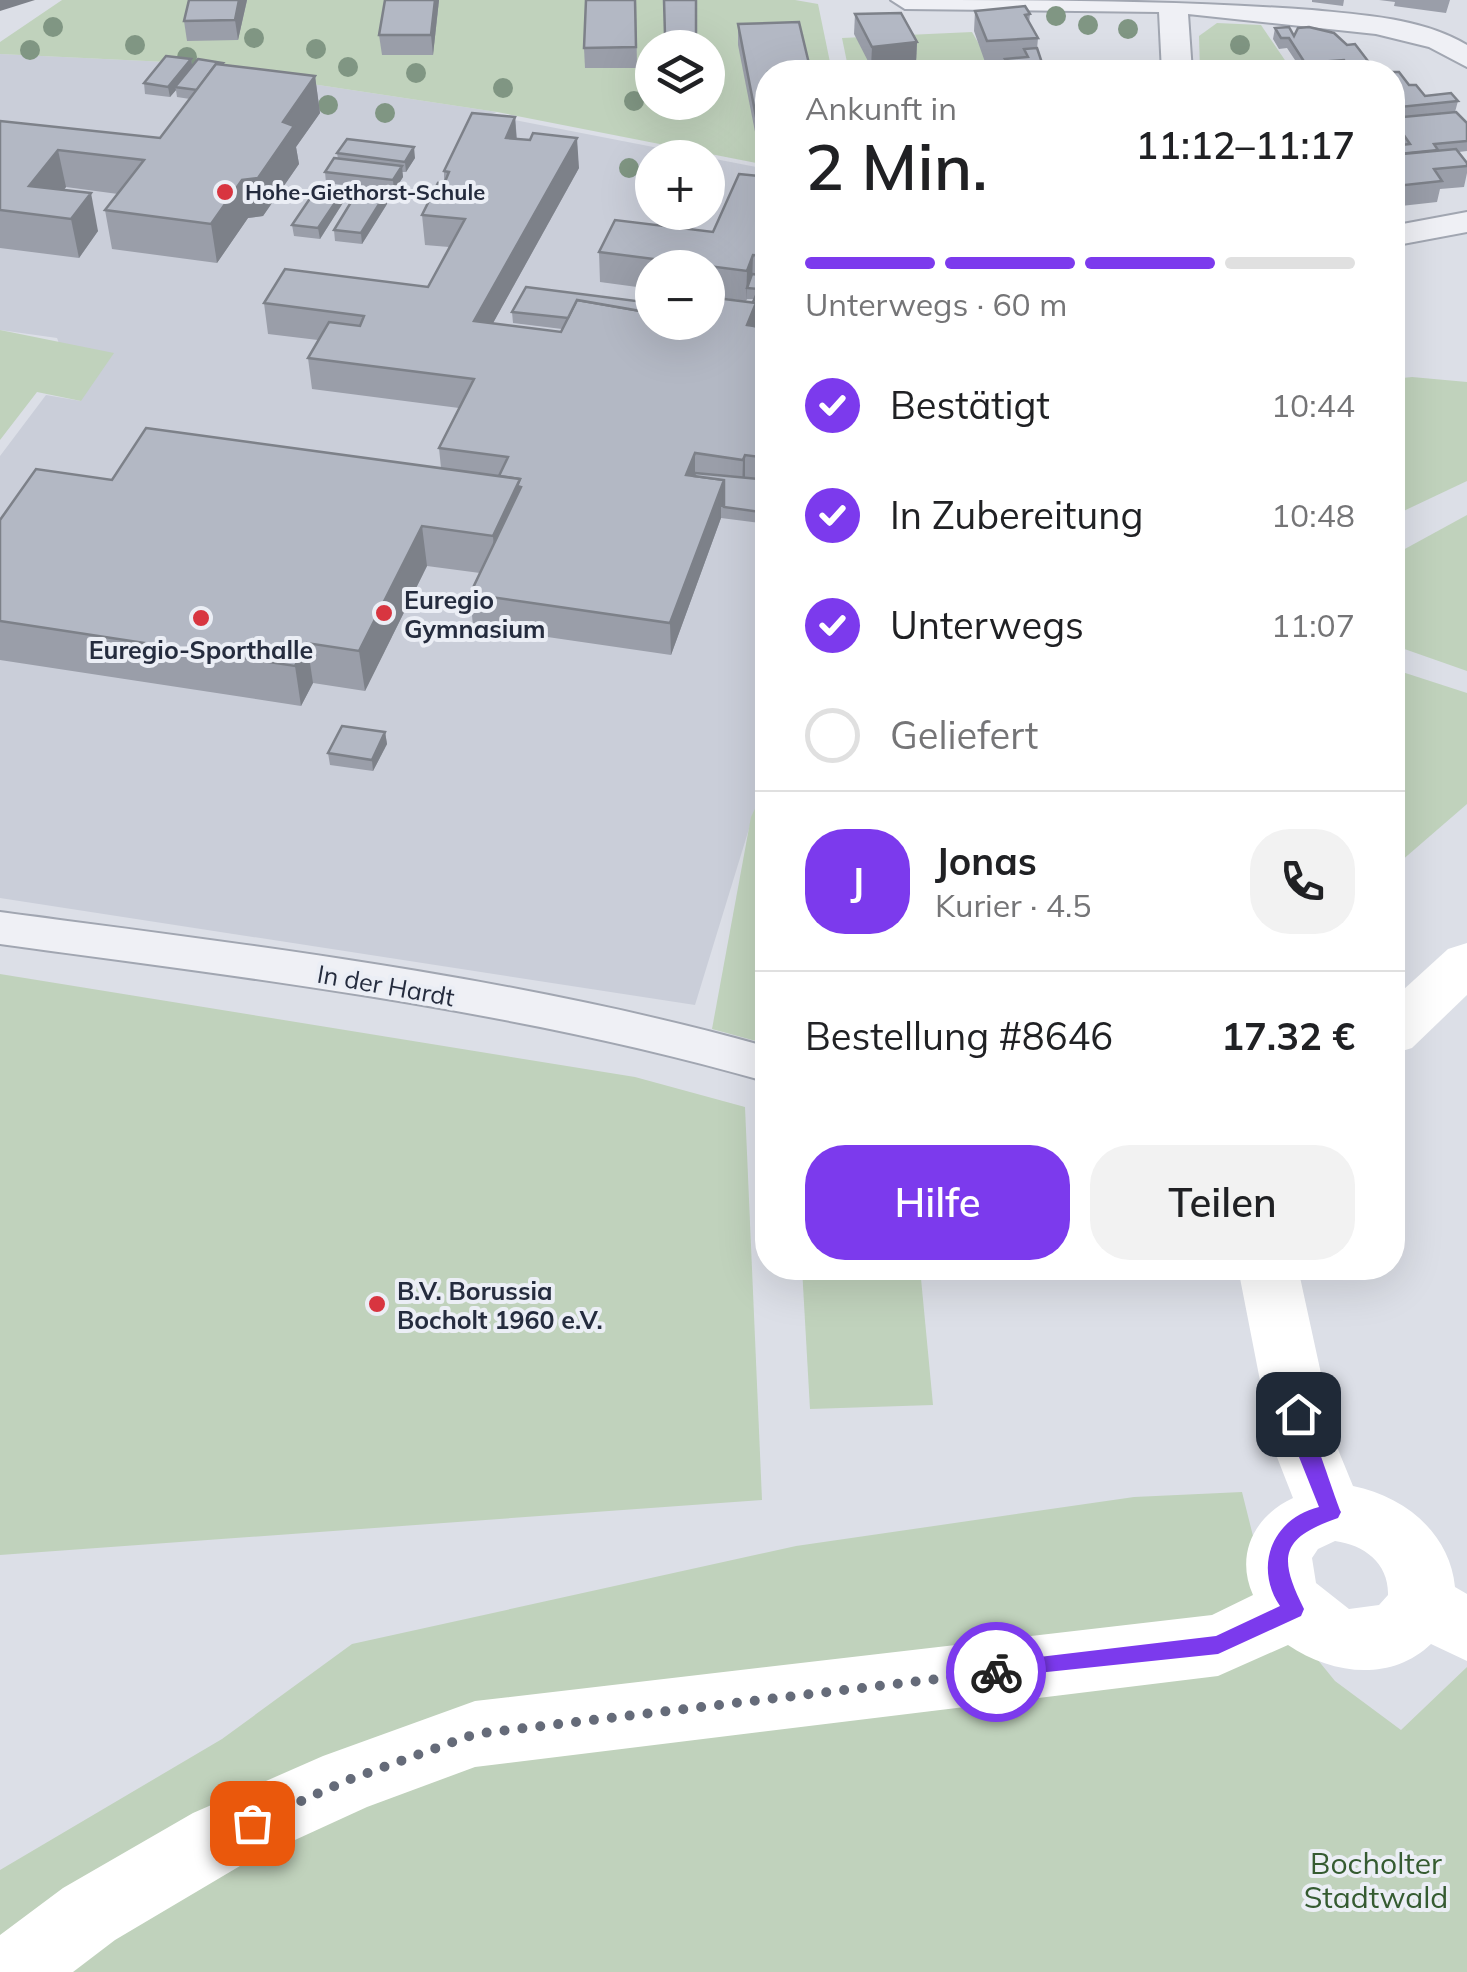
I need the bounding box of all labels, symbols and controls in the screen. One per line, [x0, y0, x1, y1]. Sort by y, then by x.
map controls [635, 30, 725, 340]
button: layers [635, 30, 725, 120]
text: Ankunft in [805, 88, 957, 128]
text: 11:12–11:17 [1135, 121, 1355, 169]
text: 2 Min. [805, 125, 988, 206]
button: + [635, 140, 725, 230]
place label: Hohe-Giethorst-Schule [245, 178, 485, 206]
marker: Hohe-Giethorst-Schule [214, 181, 236, 203]
button: − [635, 250, 725, 340]
text: Unterwegs · 60 m [805, 284, 1067, 324]
icon: check [805, 378, 860, 433]
text: Bestätigt [890, 381, 1050, 429]
text: 10:44 [1271, 385, 1355, 425]
icon: check [805, 488, 860, 543]
text: In Zubereitung [890, 491, 1143, 539]
text: 10:48 [1271, 495, 1355, 535]
place label: Euregio Gymnasium [404, 584, 546, 644]
icon: check [805, 598, 860, 653]
text: Unterwegs [890, 601, 1084, 649]
marker: Euregio Gymnasium [373, 602, 395, 624]
text: 11:07 [1271, 605, 1355, 645]
marker: Euregio-Sporthalle [190, 607, 212, 629]
place label: Euregio-Sporthalle [89, 634, 313, 665]
text: Geliefert [890, 711, 1038, 759]
button: phone [1250, 829, 1355, 934]
text: Jonas [935, 837, 1037, 885]
text: J [851, 857, 864, 905]
text: Kurier · 4.5 [935, 885, 1091, 925]
street label: In der Hardt [315, 958, 457, 1012]
text: Bestellung #8646 [805, 1012, 1113, 1060]
text: 17.32 € [1221, 1012, 1355, 1060]
button: Hilfe [805, 1145, 1070, 1260]
button: Teilen [1090, 1145, 1355, 1260]
place label: B.V. Borussia Bocholt 1960 e.V. [397, 1275, 603, 1335]
marker: B.V. Borussia Bocholt 1960 e.V. [366, 1293, 388, 1315]
pin [1256, 1372, 1341, 1457]
icon: home [1271, 1387, 1326, 1442]
courier [946, 1622, 1046, 1722]
icon: bike [969, 1645, 1024, 1700]
pin [210, 1781, 295, 1866]
icon: bag [225, 1796, 280, 1851]
park label: Bocholter Stadtwald [1304, 1844, 1448, 1916]

